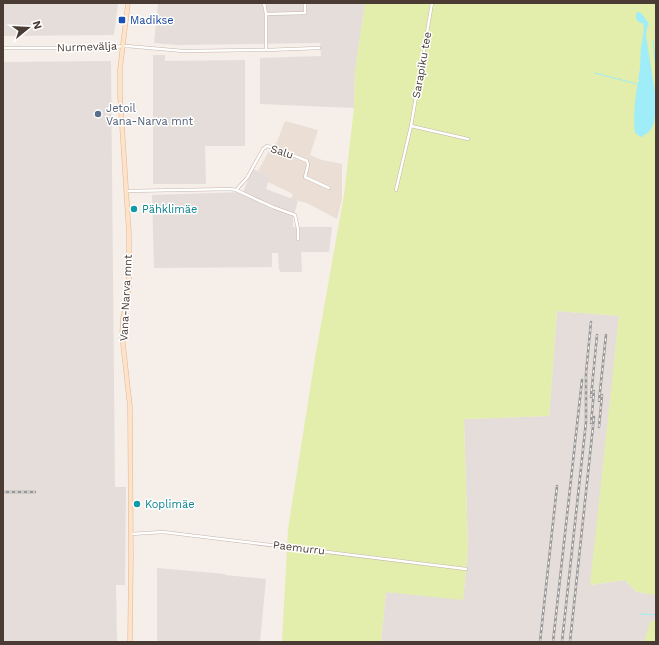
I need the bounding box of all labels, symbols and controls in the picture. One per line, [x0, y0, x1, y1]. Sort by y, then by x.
north arrow [8, 8, 48, 48]
place label: Madikse [130, 14, 174, 27]
marker: Madikse [117, 15, 127, 25]
text: N [30, 19, 44, 31]
street label: Sarapiku tee [410, 31, 434, 99]
street label: Nurmevälja [57, 39, 117, 55]
place label: Jetoil Vana-Narva mnt [106, 102, 193, 128]
marker: Jetoil Vana-Narva mnt [93, 109, 103, 119]
street label: Salu [269, 142, 295, 162]
place label: Pähklimäe [142, 203, 197, 216]
marker: Pähklimäe [129, 204, 139, 214]
street label: Vana-Narva mnt [117, 254, 135, 342]
place label: Koplimäe [145, 498, 195, 511]
marker: Koplimäe [132, 499, 142, 509]
street label: Paemurru [272, 538, 326, 558]

